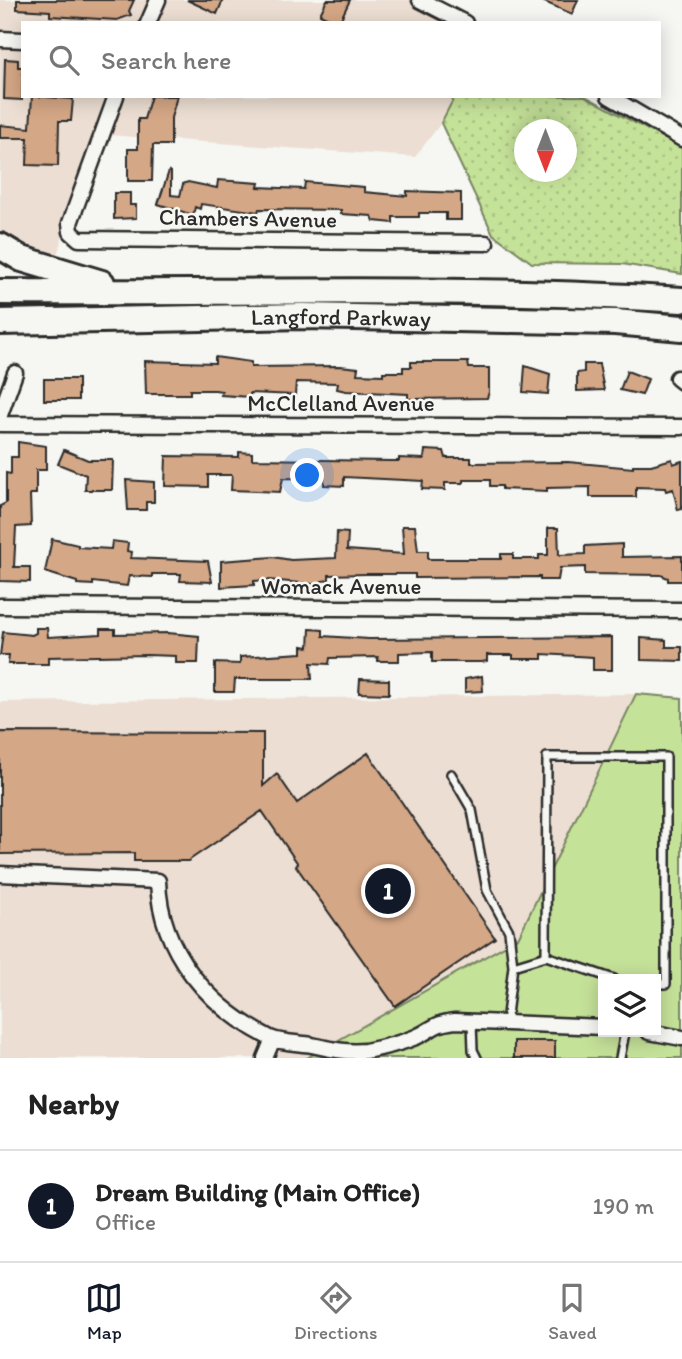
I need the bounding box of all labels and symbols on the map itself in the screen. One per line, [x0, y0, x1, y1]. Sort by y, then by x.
north arrow [514, 119, 577, 182]
street label: Chambers Avenue [159, 202, 337, 234]
street label: Langford Parkway [251, 302, 431, 332]
street label: McClelland Avenue [247, 389, 435, 417]
your location [290, 458, 324, 492]
street label: Womack Avenue [261, 572, 421, 600]
pin: 1 [365, 865, 411, 917]

